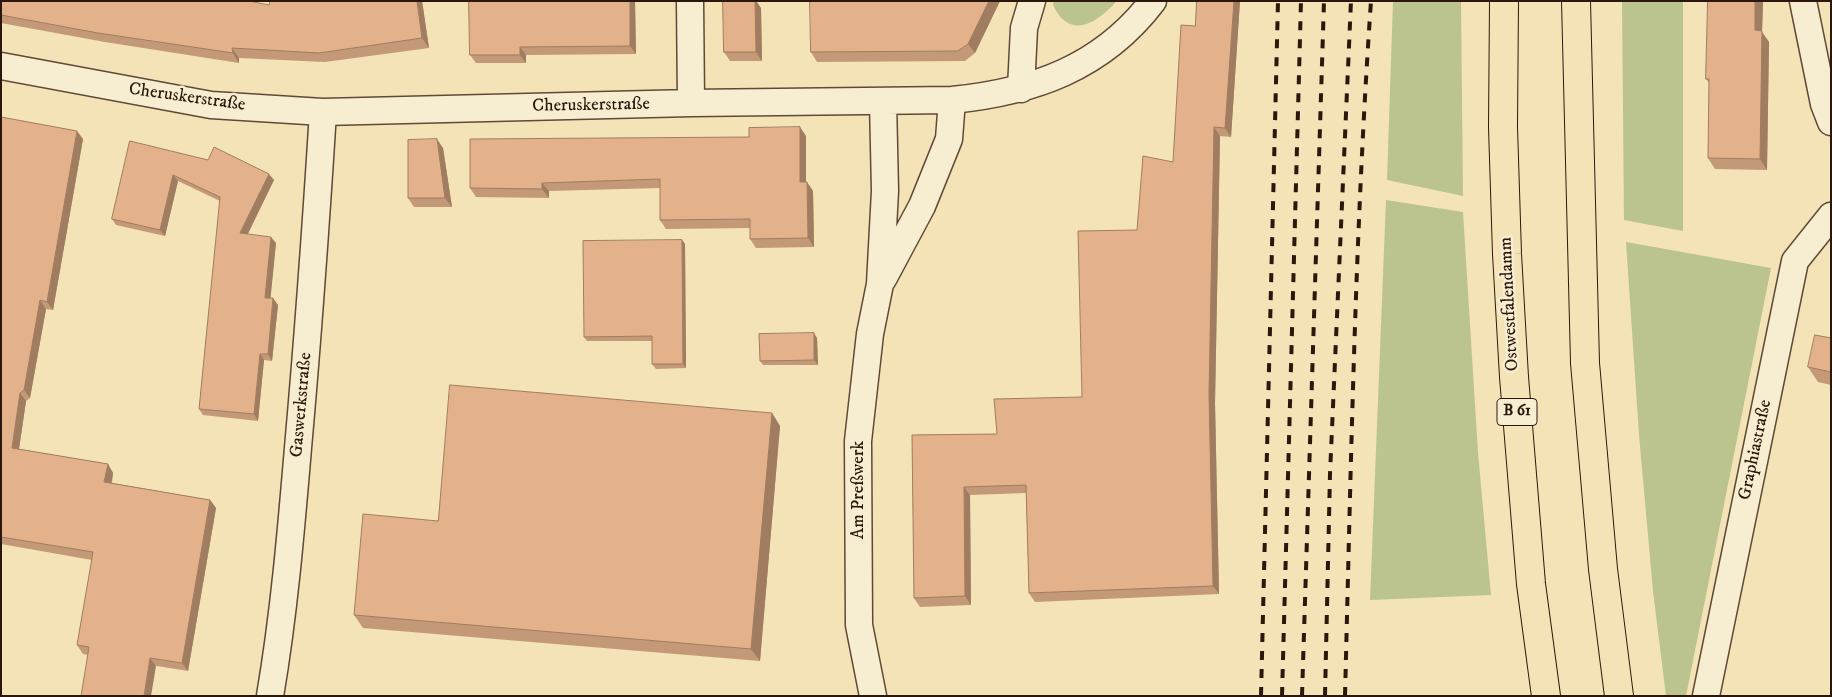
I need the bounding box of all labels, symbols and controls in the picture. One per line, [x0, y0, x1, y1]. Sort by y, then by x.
street label: Cheruskerstraße [127, 79, 247, 117]
street label: Cheruskerstraße [532, 94, 650, 118]
street label: Ostwestfalendamm [1496, 236, 1524, 372]
street label: Gaswerkstraße [287, 352, 317, 458]
road number: B 61 [1497, 398, 1537, 426]
street label: Graphiastraße [1735, 398, 1777, 502]
street label: Am Preßwerk [848, 441, 870, 539]

